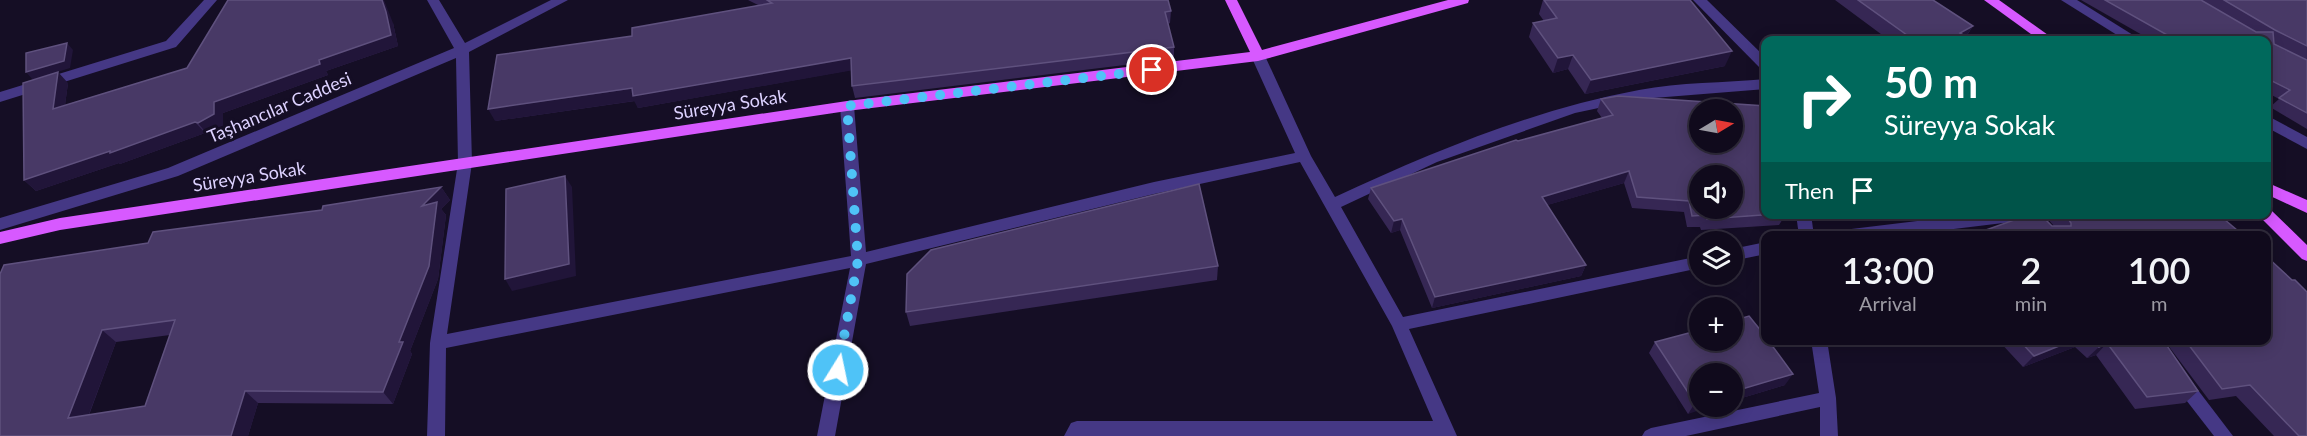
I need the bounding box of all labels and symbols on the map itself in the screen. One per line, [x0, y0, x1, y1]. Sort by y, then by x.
pin [1126, 44, 1177, 95]
street label: Taşhancılar Caddesi [204, 67, 354, 147]
street label: Süreyya Sokak [672, 84, 789, 124]
north arrow [1689, 99, 1743, 153]
street label: Süreyya Sokak [191, 156, 308, 196]
position arrow [806, 338, 870, 402]

